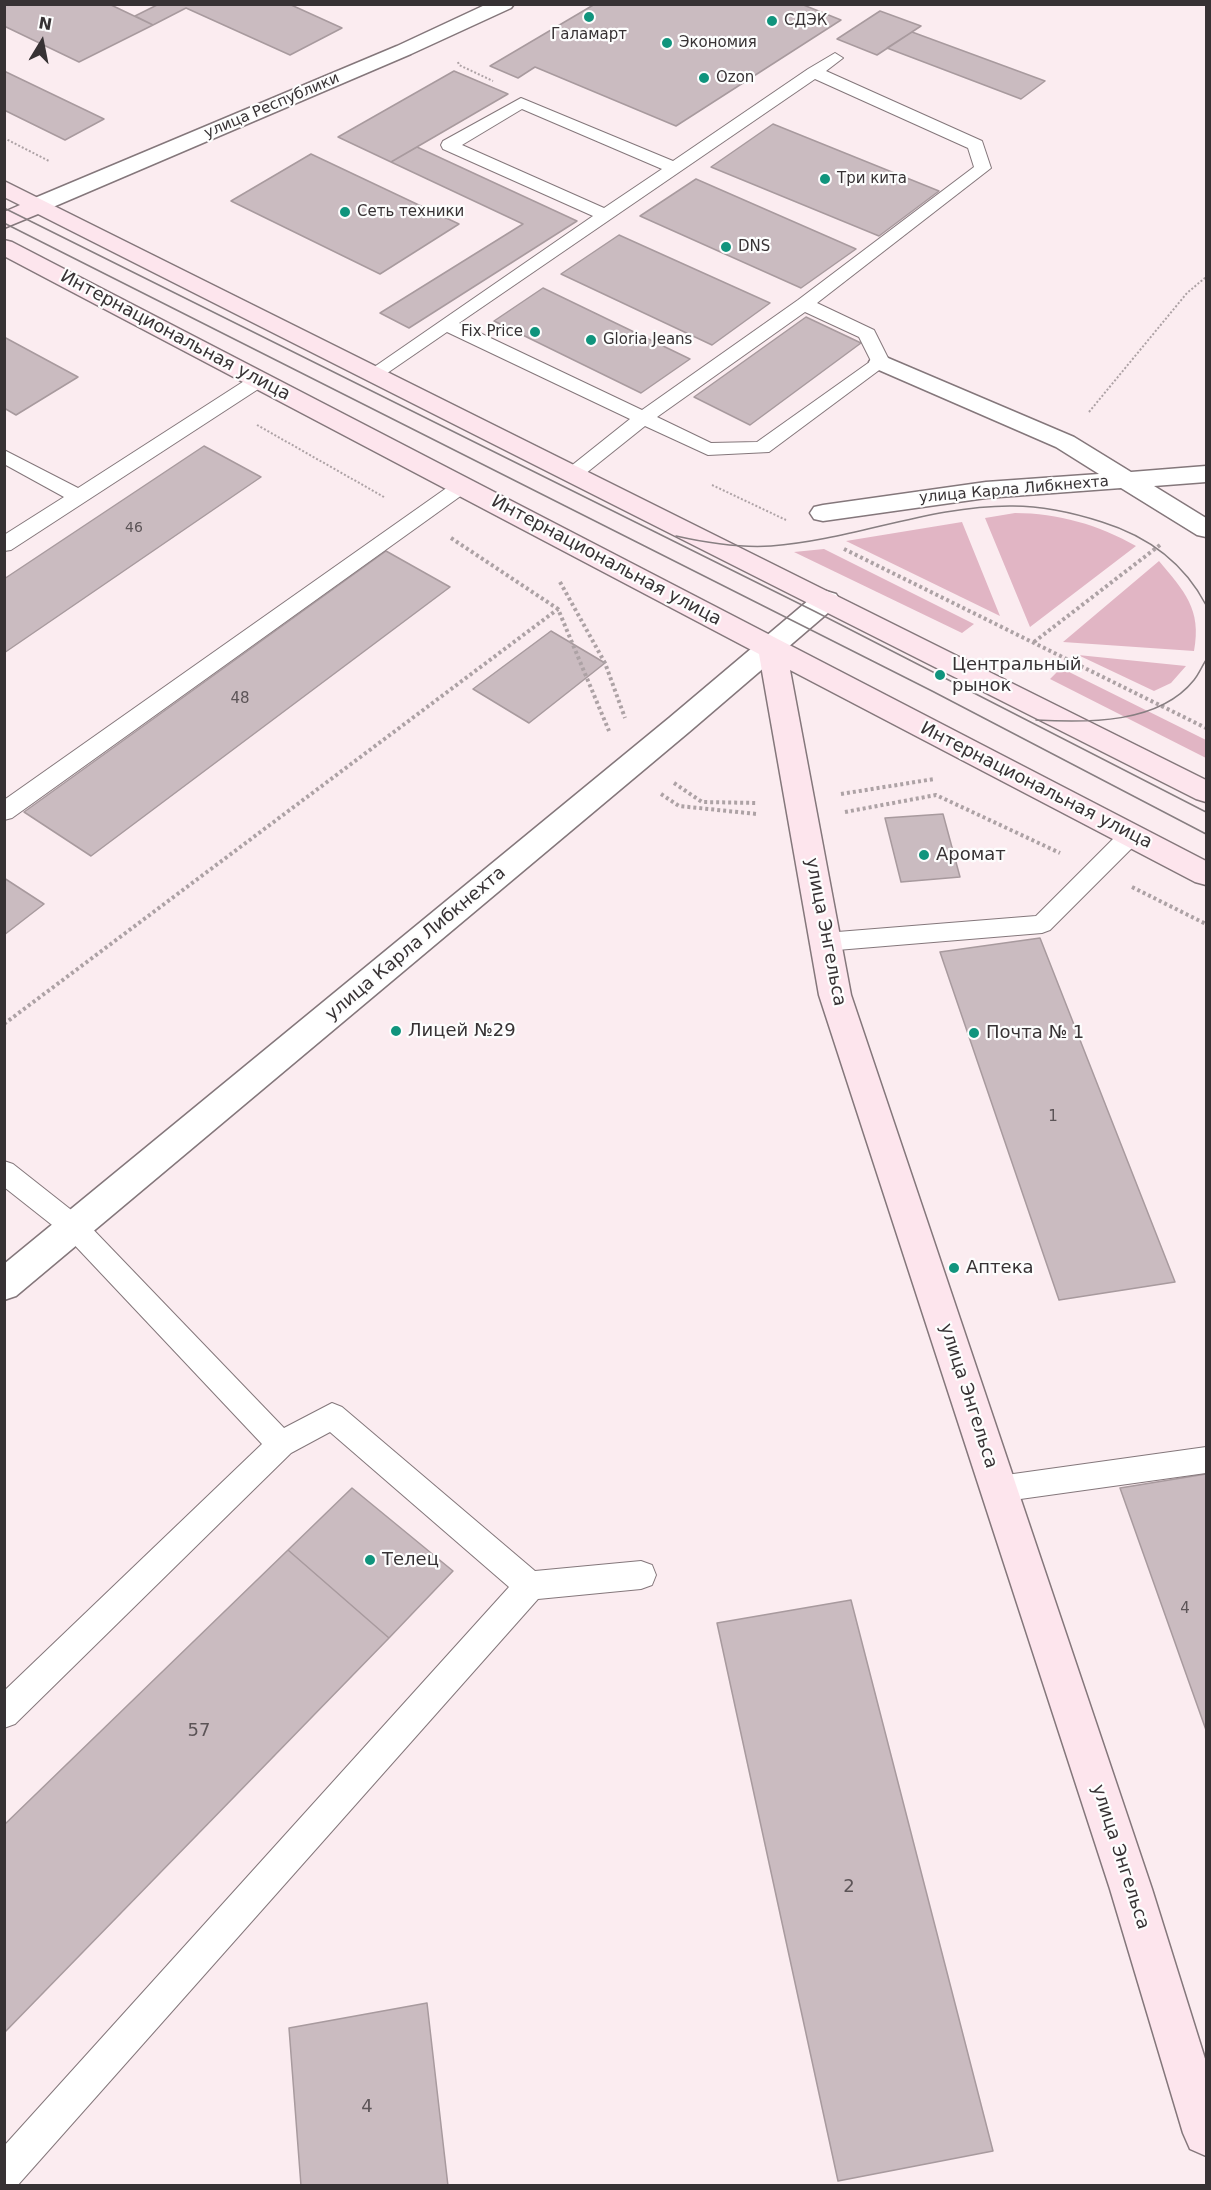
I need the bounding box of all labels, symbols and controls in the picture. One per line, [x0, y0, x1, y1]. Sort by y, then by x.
marker: Галамарт [582, 10, 596, 24]
north arrow [12, 12, 72, 72]
place label: СДЭК [784, 12, 827, 30]
text: N [37, 13, 53, 34]
marker: СДЭК [765, 14, 779, 28]
place label: Галамарт [551, 26, 627, 44]
place label: Экономия [679, 34, 757, 52]
marker: Экономия [660, 36, 674, 50]
street label: улица Республики [202, 69, 342, 143]
place label: Ozon [716, 69, 754, 87]
marker: Ozon [697, 71, 711, 85]
place label: Три кита [837, 170, 907, 188]
marker: Три кита [818, 172, 832, 186]
place label: Сеть техники [357, 203, 464, 221]
marker: Сеть техники [338, 205, 352, 219]
place label: DNS [738, 238, 770, 256]
marker: DNS [719, 240, 733, 254]
street label: Интернациональная улица [56, 266, 294, 406]
place label: Fix Price [461, 323, 523, 341]
marker: Fix Price [528, 325, 542, 339]
place label: Gloria Jeans [603, 331, 692, 349]
marker: Gloria Jeans [584, 333, 598, 347]
street label: улица Карла Либкнехта [918, 473, 1110, 507]
street label: Интернациональная улица [487, 491, 725, 631]
house number: 46 [125, 520, 143, 536]
place label: Центральный рынок [952, 654, 1082, 696]
marker: Центральный рынок [933, 668, 947, 682]
house number: 48 [230, 690, 250, 708]
street label: Интернациональная улица [916, 718, 1156, 854]
place label: Аромат [936, 844, 1006, 866]
marker: Аромат [917, 848, 931, 862]
street label: улица Энгельса [800, 856, 850, 1008]
street label: улица Карла Либкнехта [322, 862, 510, 1026]
place label: Лицей №29 [408, 1020, 516, 1042]
place label: Почта № 1 [986, 1022, 1084, 1044]
marker: Лицей №29 [389, 1024, 403, 1038]
marker: Почта № 1 [967, 1026, 981, 1040]
house number: 1 [1048, 1108, 1058, 1126]
place label: Аптека [966, 1257, 1034, 1279]
marker: Аптека [947, 1261, 961, 1275]
street label: улица Энгельса [934, 1321, 1002, 1471]
place label: Телец [382, 1549, 439, 1571]
marker: Телец [363, 1553, 377, 1567]
house number: 4 [1180, 1600, 1190, 1618]
house number: 57 [188, 1720, 210, 1742]
street label: улица Энгельса [1086, 1782, 1154, 1932]
house number: 2 [843, 1876, 855, 1898]
house number: 4 [361, 2096, 373, 2118]

